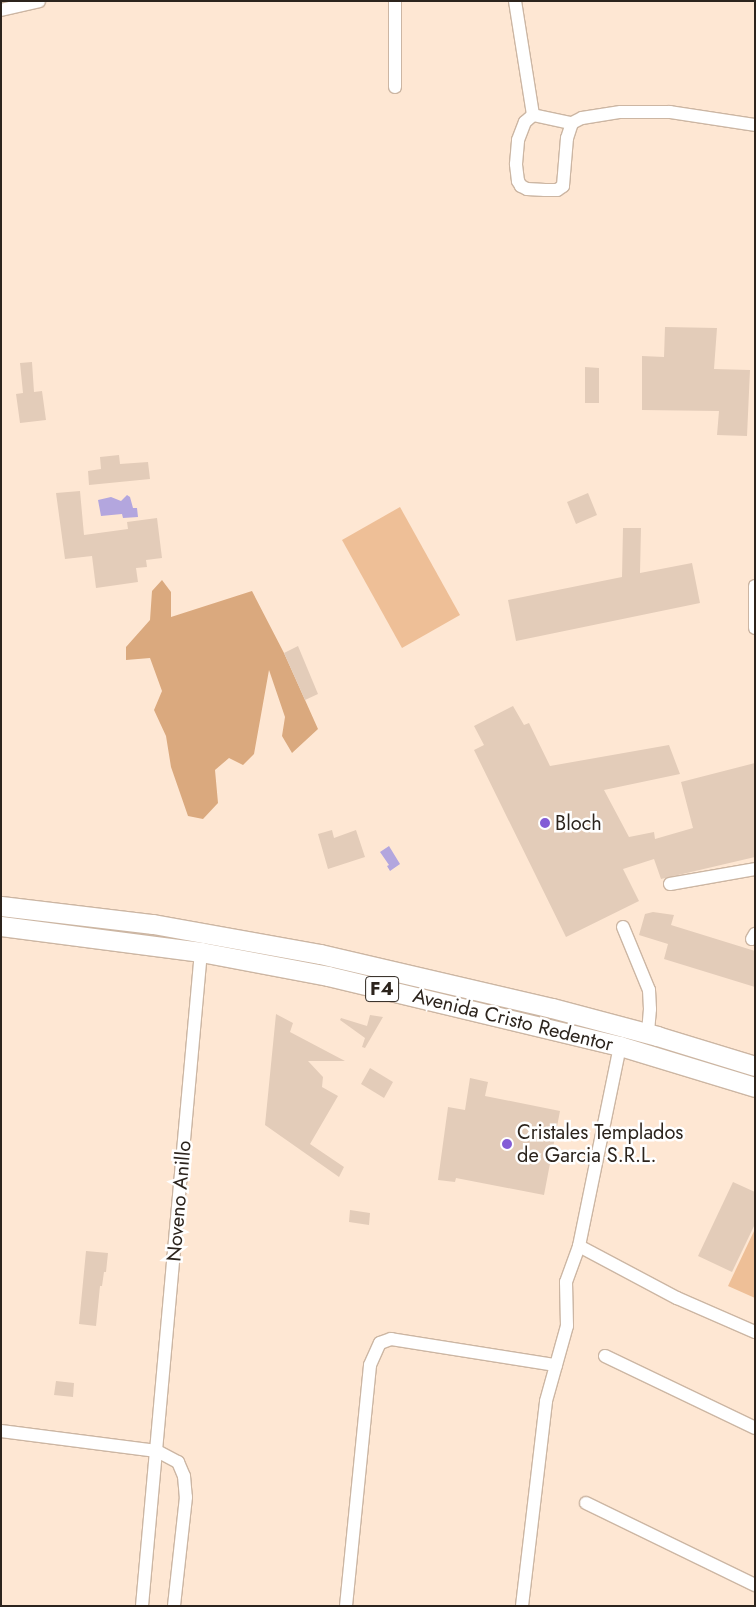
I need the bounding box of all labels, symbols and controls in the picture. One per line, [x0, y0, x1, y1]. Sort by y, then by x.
place label: Bloch [555, 811, 602, 835]
marker: Bloch [539, 817, 551, 829]
road number: F4 [364, 972, 400, 1006]
street label: Avenida Cristo Redentor [410, 983, 616, 1057]
place label: Cristales Templados de Garcia S.R.L. [517, 1120, 683, 1167]
marker: Cristales Templados de Garcia S.R.L. [501, 1138, 513, 1150]
street label: Noveno Anillo [162, 1140, 196, 1262]

